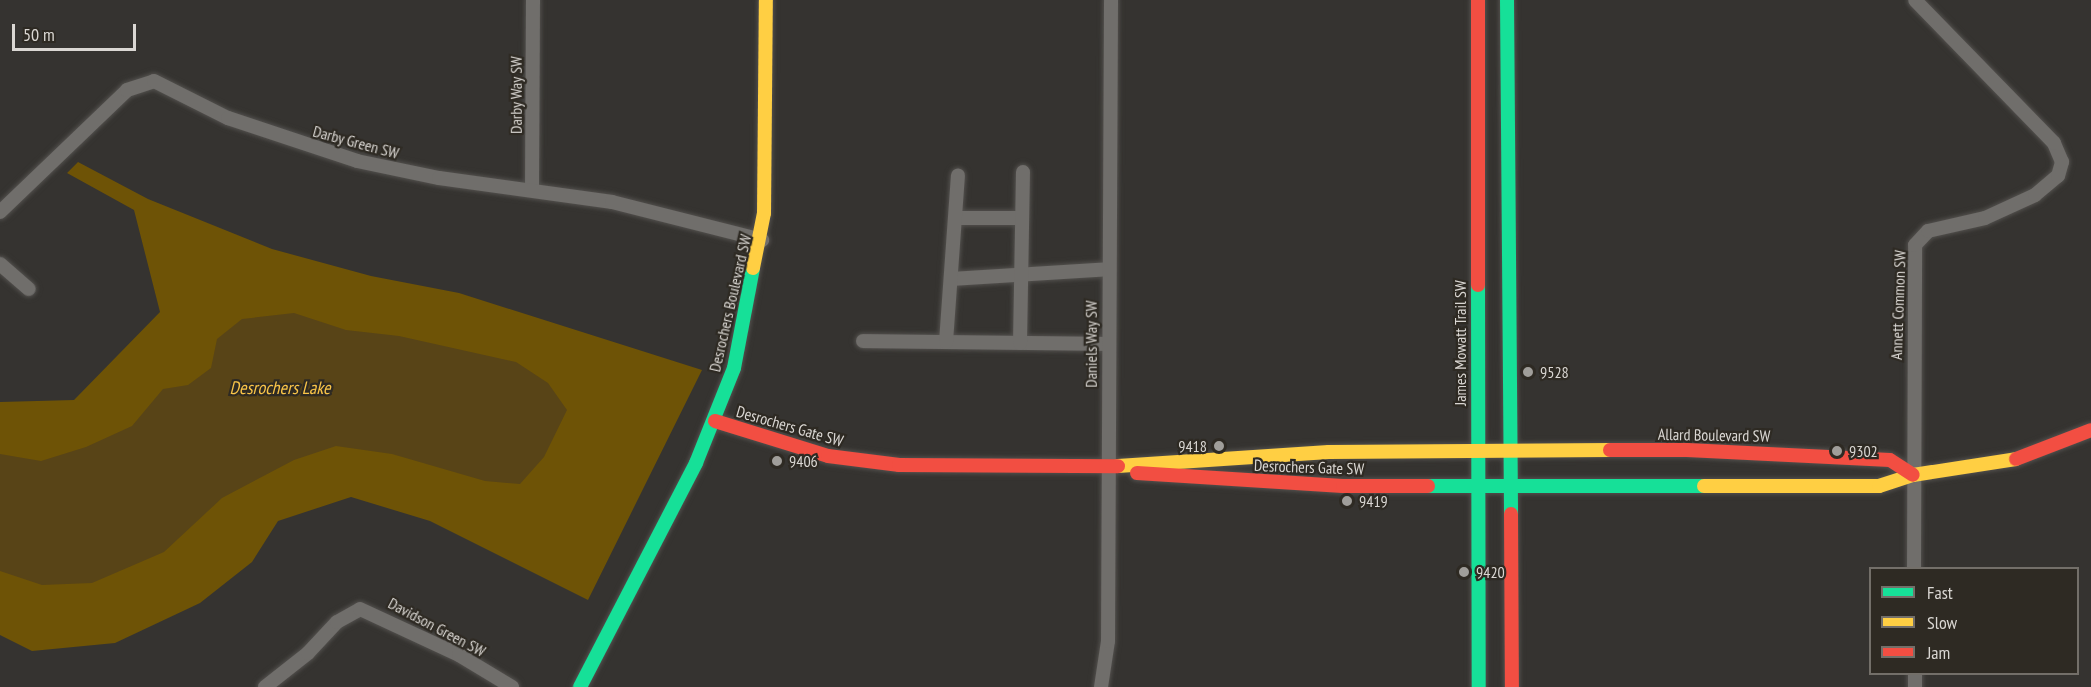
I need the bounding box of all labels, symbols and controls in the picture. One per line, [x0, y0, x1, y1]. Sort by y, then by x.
scale bar [15, 12, 140, 50]
text: 50 m [23, 23, 55, 46]
street label: Darby Way SW [506, 56, 526, 134]
street label: Darby Green SW [311, 121, 401, 163]
street label: Desrochers Boulevard SW [705, 232, 755, 374]
street label: Annett Common SW [1886, 250, 1910, 360]
street label: James Mowatt Trail SW [1450, 280, 1470, 406]
street label: Daniels Way SW [1081, 300, 1101, 388]
place label: 9528 [1540, 362, 1569, 382]
marker: 9528 [1521, 365, 1535, 379]
water label: Desrochers Lake [230, 377, 330, 399]
street label: Desrochers Gate SW [734, 402, 846, 450]
street label: Allard Boulevard SW [1658, 424, 1770, 446]
place label: 9418 [1178, 436, 1207, 456]
marker: 9418 [1212, 439, 1226, 453]
place label: 9302 [1849, 441, 1878, 461]
marker: 9302 [1830, 444, 1844, 458]
place label: 9406 [789, 451, 818, 471]
marker: 9406 [770, 454, 784, 468]
street label: Desrochers Gate SW [1254, 455, 1364, 479]
place label: 9419 [1359, 491, 1388, 511]
marker: 9419 [1340, 494, 1354, 508]
place label: 9420 [1476, 562, 1505, 582]
marker: 9420 [1457, 565, 1471, 579]
legend [1869, 567, 2079, 675]
text: Fast [1927, 581, 1953, 604]
street label: Davidson Green SW [385, 593, 489, 661]
text: Slow [1927, 611, 1957, 634]
text: Jam [1927, 641, 1950, 664]

